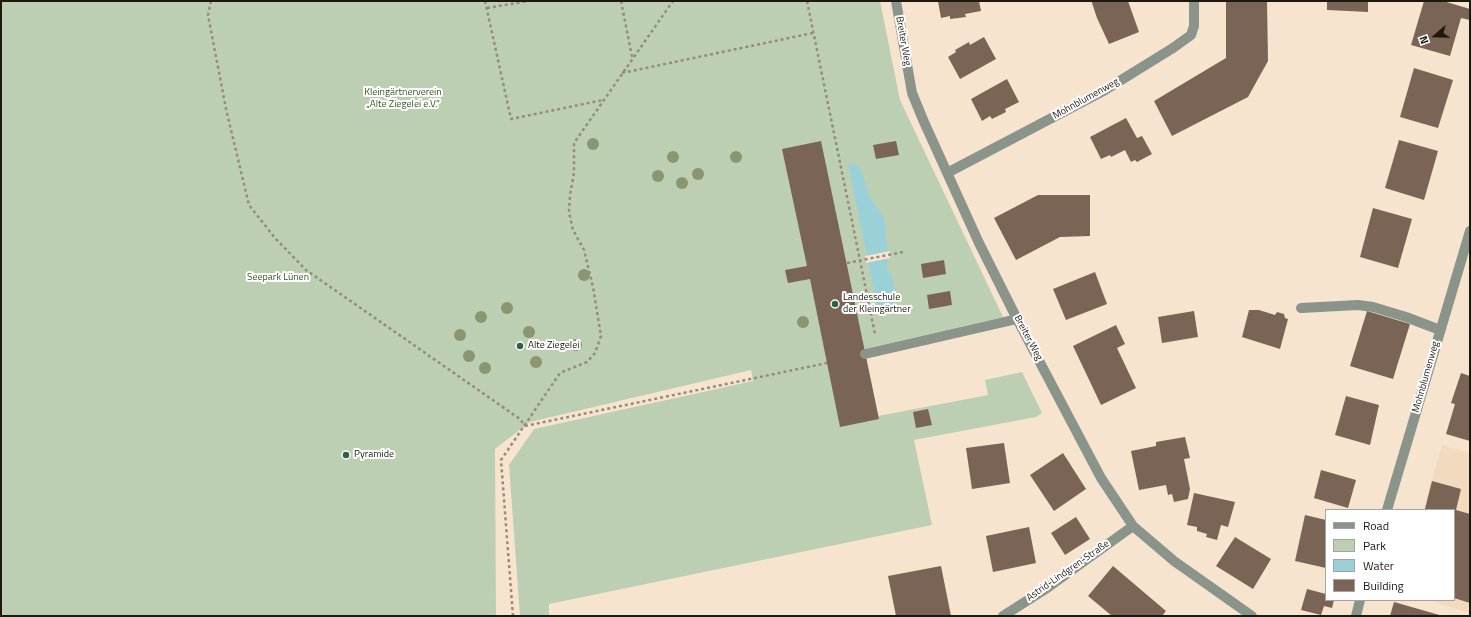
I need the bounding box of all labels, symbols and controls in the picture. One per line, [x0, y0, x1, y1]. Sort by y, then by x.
street label: Breiter Weg [893, 15, 913, 67]
north arrow [1415, 16, 1455, 56]
text: N [1415, 34, 1433, 46]
street label: Mohnblumenweg [1051, 76, 1121, 122]
park label: Kleingärtnerverein „Alte Ziegelei e.V.” [364, 87, 442, 110]
park label: Seepark Lünen [247, 272, 309, 284]
place label: Landesschule der Kleingärtner [843, 292, 911, 316]
marker: Landesschule der Kleingärtner [830, 299, 840, 309]
street label: Breiter Weg [1011, 313, 1045, 363]
place label: Alte Ziegelei [528, 340, 579, 352]
street label: Mohnblumenweg [1410, 340, 1442, 414]
marker: Alte Ziegelei [515, 341, 525, 351]
place label: Pyramide [354, 449, 394, 461]
marker: Pyramide [341, 450, 351, 460]
legend [1325, 509, 1455, 601]
text: Road [1363, 516, 1389, 535]
text: Park [1363, 536, 1386, 555]
street label: Astrid-Lindgren-Straße [1024, 538, 1112, 604]
text: Water [1363, 556, 1394, 575]
text: Building [1363, 576, 1404, 595]

